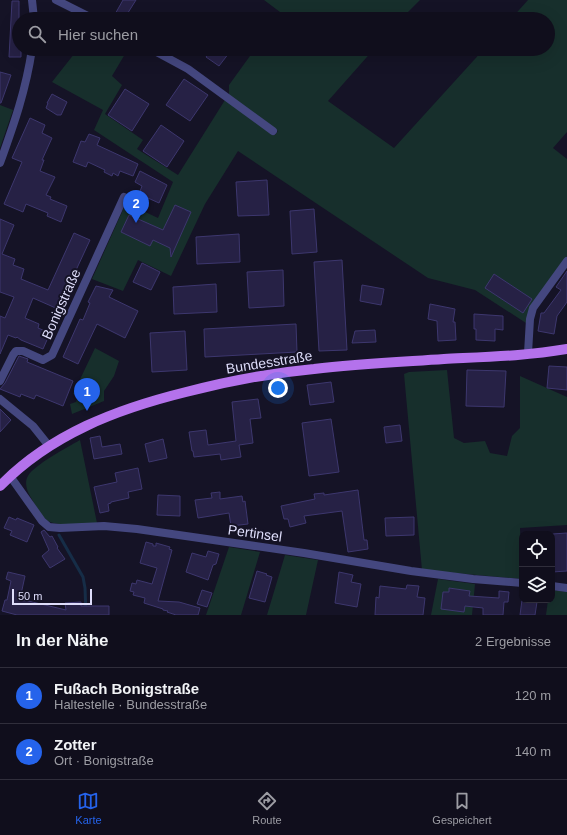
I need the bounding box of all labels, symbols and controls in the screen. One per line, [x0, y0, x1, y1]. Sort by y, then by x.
search box [12, 12, 555, 56]
icon: search [26, 23, 48, 45]
text: Hier suchen [58, 26, 138, 43]
pin: 2 [123, 190, 149, 223]
street label: Bonigstraße [38, 266, 84, 342]
street label: Bundesstraße [225, 347, 313, 377]
pin: 1 [74, 378, 100, 411]
your location [268, 378, 288, 398]
street label: Pertinsel [227, 521, 283, 545]
map controls [519, 531, 555, 603]
button: locate [519, 531, 555, 567]
button: layers [519, 567, 555, 603]
scale bar [12, 587, 92, 606]
text: 50 m [18, 590, 42, 602]
text: In der Nähe [16, 631, 109, 650]
text: 2 Ergebnisse [475, 634, 551, 649]
text: Fußach Bonigstraße [54, 680, 199, 697]
text: 1 [25, 688, 33, 703]
text: 120 m [515, 688, 551, 703]
text: Haltestelle · Bundesstraße [54, 697, 207, 712]
text: Zotter [54, 736, 97, 753]
text: 2 [25, 744, 33, 759]
text: 140 m [515, 744, 551, 759]
text: Ort · Bonigstraße [54, 753, 154, 768]
tab: Karte [75, 790, 102, 826]
tab: Route [252, 790, 282, 826]
tab: Gespeichert [432, 790, 492, 826]

